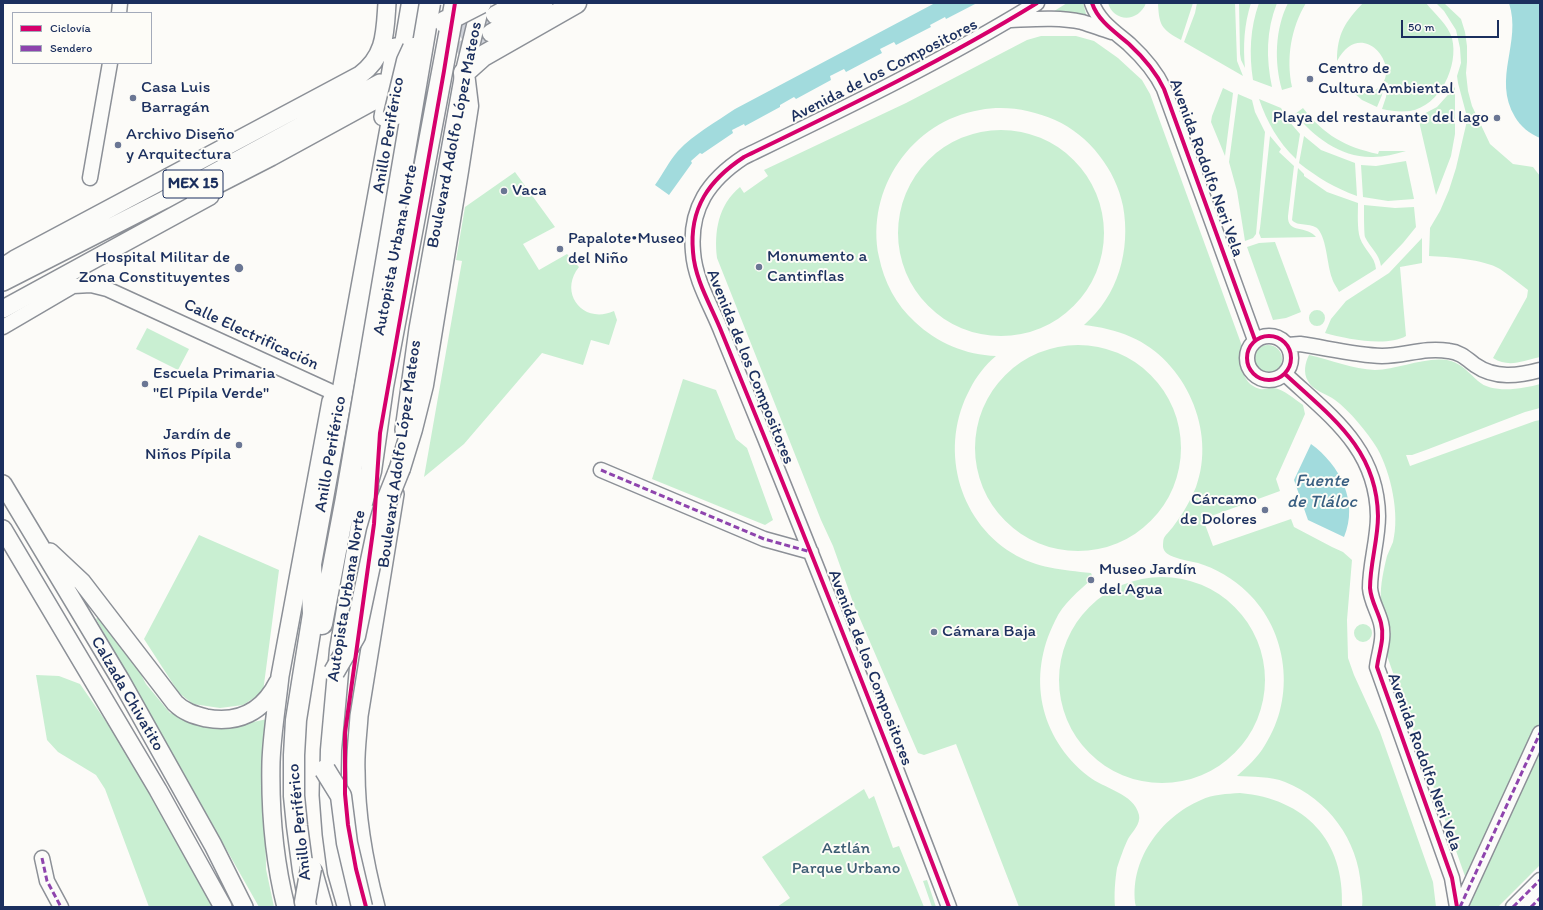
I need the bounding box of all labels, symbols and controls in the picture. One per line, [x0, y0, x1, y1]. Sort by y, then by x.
legend [12, 12, 152, 64]
scale bar [1403, 12, 1501, 38]
street label: Avenida de los Compositores [787, 15, 981, 127]
street label: Boulevard Adolfo López Mateos [423, 20, 487, 250]
text: 50 m [1408, 20, 1434, 34]
text: Ciclovía [50, 21, 91, 35]
text: Sendero [50, 41, 92, 55]
place label: Centro de Cultura Ambiental [1318, 59, 1454, 99]
marker: Centro de Cultura Ambiental [1305, 74, 1315, 84]
street label: Anillo Periférico [369, 75, 409, 195]
street label: Avenida Rodolfo Neri Vela [1164, 76, 1248, 260]
place label: Casa Luis Barragán [141, 78, 210, 118]
marker: Casa Luis Barragán [128, 93, 138, 103]
place label: Playa del restaurante del lago [1273, 108, 1489, 128]
marker: Playa del restaurante del lago [1492, 113, 1502, 123]
place label: Archivo Diseño y Arquitectura [126, 125, 235, 165]
marker: Archivo Diseño y Arquitectura [113, 140, 123, 150]
street label: Autopista Urbana Norte [369, 163, 423, 337]
road number: MEX 15 [163, 170, 223, 198]
place label: Vaca [512, 181, 547, 201]
marker: Vaca [499, 186, 509, 196]
place label: Papalote•Museo del Niño [568, 229, 684, 269]
marker: Papalote•Museo del Niño [555, 244, 565, 254]
place label: Monumento a Cantinflas [767, 247, 867, 287]
place label: Hospital Militar de Zona Constituyentes [79, 248, 230, 288]
marker: Hospital Militar de Zona Constituyentes [233, 262, 245, 274]
marker: Monumento a Cantinflas [754, 262, 764, 272]
street label: Avenida de los Compositores [702, 267, 798, 467]
street label: Calle Electrificación [180, 295, 322, 375]
street label: Boulevard Adolfo López Mateos [374, 339, 426, 569]
place label: Escuela Primaria "El Pípila Verde" [153, 364, 275, 404]
marker: Escuela Primaria "El Pípila Verde" [140, 379, 150, 389]
street label: Anillo Periférico [311, 394, 351, 514]
place label: Jardín de Niños Pípila [145, 425, 231, 465]
marker: Jardín de Niños Pípila [234, 440, 244, 450]
water label: Fuente de Tláloc [1287, 470, 1357, 512]
place label: Cárcamo de Dolores [1180, 490, 1257, 530]
marker: Cárcamo de Dolores [1260, 505, 1270, 515]
street label: Autopista Urbana Norte [323, 509, 371, 683]
place label: Museo Jardín del Agua [1099, 560, 1196, 600]
street label: Avenida de los Compositores [823, 567, 917, 769]
marker: Museo Jardín del Agua [1086, 575, 1096, 585]
place label: Cámara Baja [942, 622, 1036, 642]
marker: Cámara Baja [929, 627, 939, 637]
street label: Calzada Chivatito [86, 633, 168, 755]
street label: Avenida Rodolfo Neri Vela [1382, 670, 1466, 854]
street label: Anillo Periférico [284, 762, 316, 882]
park label: Aztlán Parque Urbano [792, 839, 900, 879]

